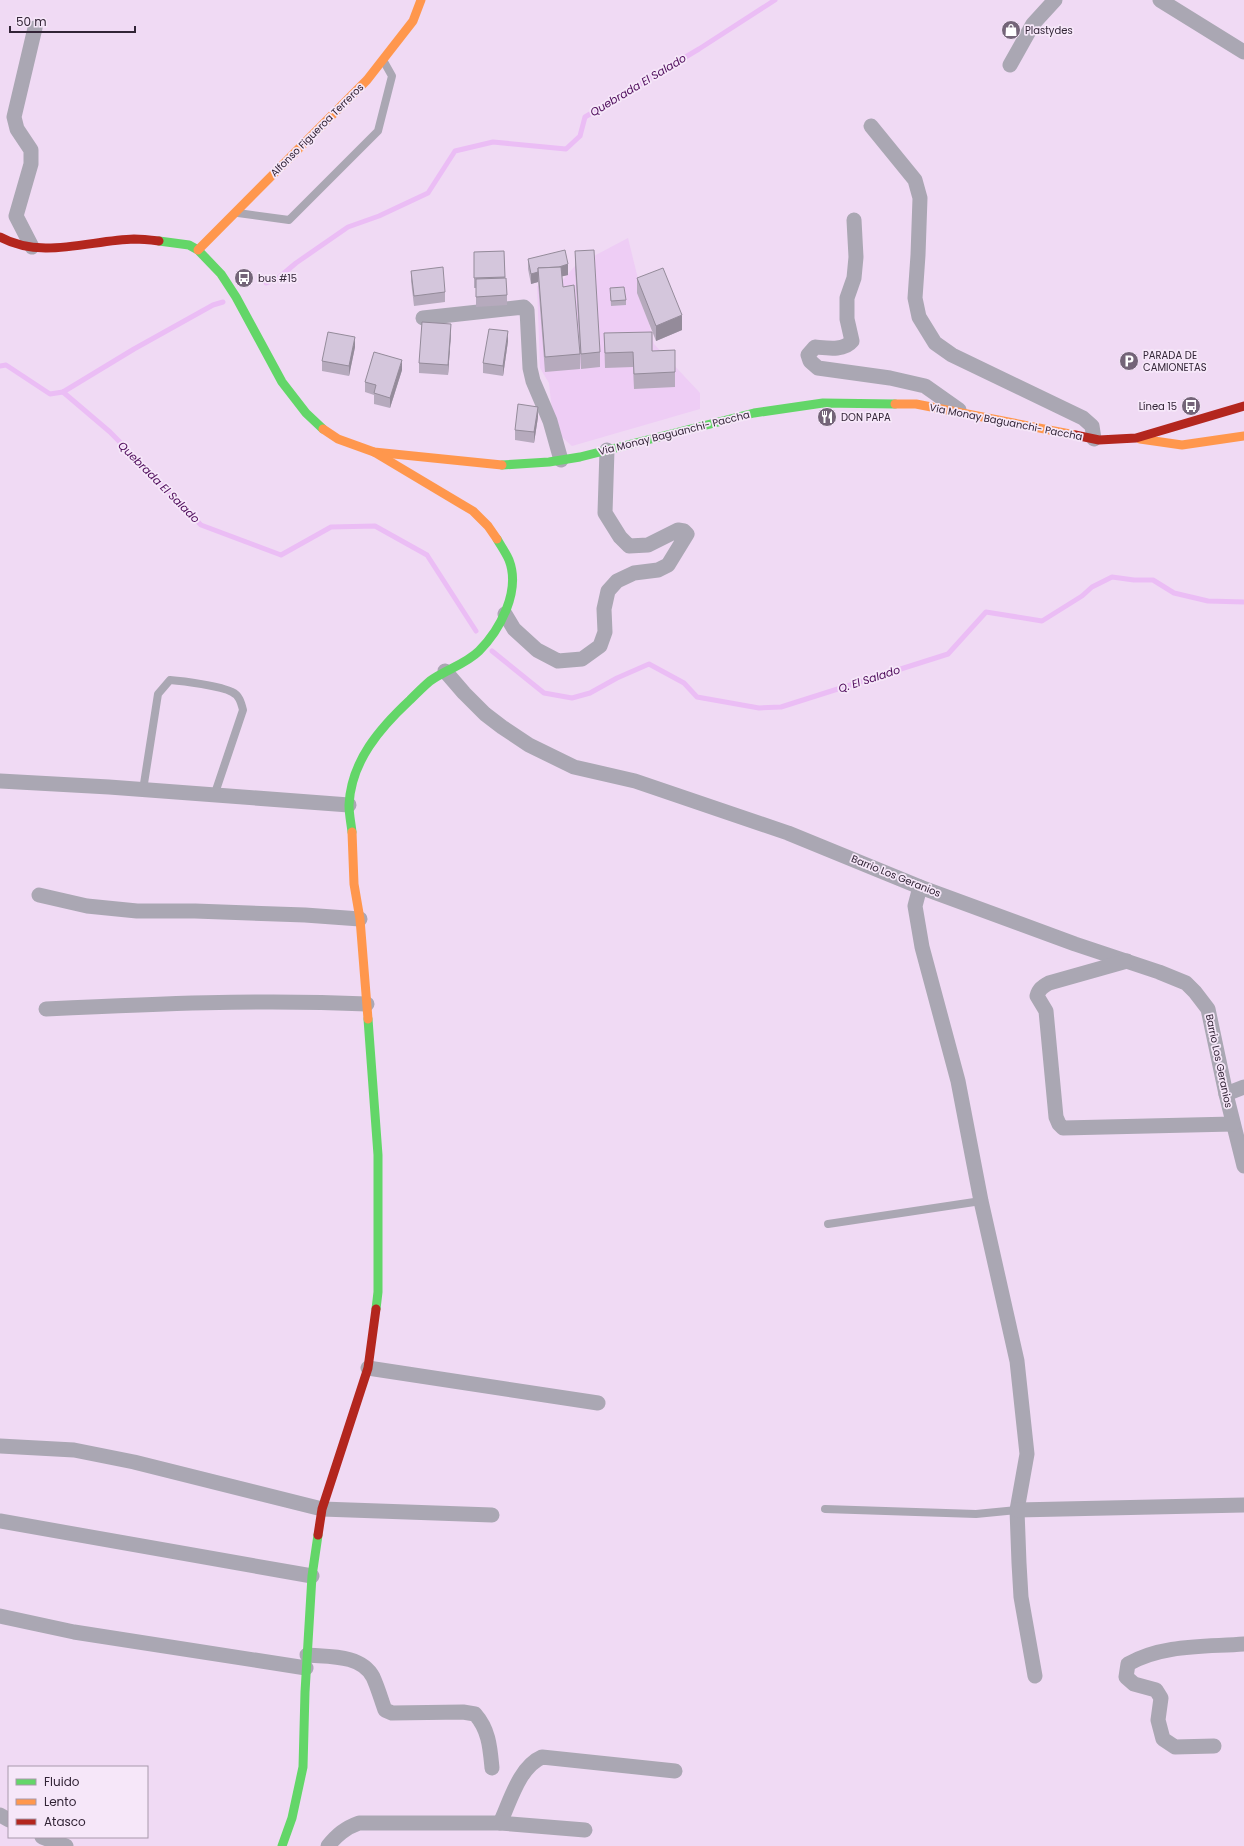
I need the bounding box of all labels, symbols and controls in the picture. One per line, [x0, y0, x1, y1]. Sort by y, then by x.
scale bar [10, 8, 135, 34]
text: 50 m [16, 13, 47, 30]
shop icon: Plastydes [1000, 19, 1022, 41]
place label: Plastydes [1025, 23, 1073, 38]
water label: Quebrada El Salado [587, 50, 689, 120]
street label: Alfonso Figueroa Terreros [267, 80, 367, 180]
bus stop icon: bus #15 [233, 267, 255, 289]
place label: bus #15 [258, 271, 297, 286]
place label: PARADA DE CAMIONETAS [1143, 348, 1207, 375]
parking icon: PARADA DE CAMIONETAS [1118, 350, 1140, 372]
bus stop icon: Línea 15 [1180, 395, 1202, 417]
place label: Línea 15 [1139, 399, 1177, 414]
street label: Via Monay Baguanchi- Paccha [928, 400, 1084, 444]
restaurant icon: DON PAPA [816, 406, 838, 428]
street label: Via Monay Baguanchi- Paccha [597, 407, 751, 459]
place label: DON PAPA [841, 410, 891, 425]
water label: Quebrada El Salado [115, 438, 203, 526]
water label: Q. El Salado [836, 661, 902, 697]
street label: Barrio Los Geranios [849, 851, 943, 901]
street label: Barrio Los Geranios [1202, 1013, 1236, 1109]
legend [8, 1766, 148, 1838]
text: Fluido [44, 1773, 80, 1790]
text: Lento [44, 1793, 77, 1810]
text: Atasco [44, 1813, 86, 1830]

